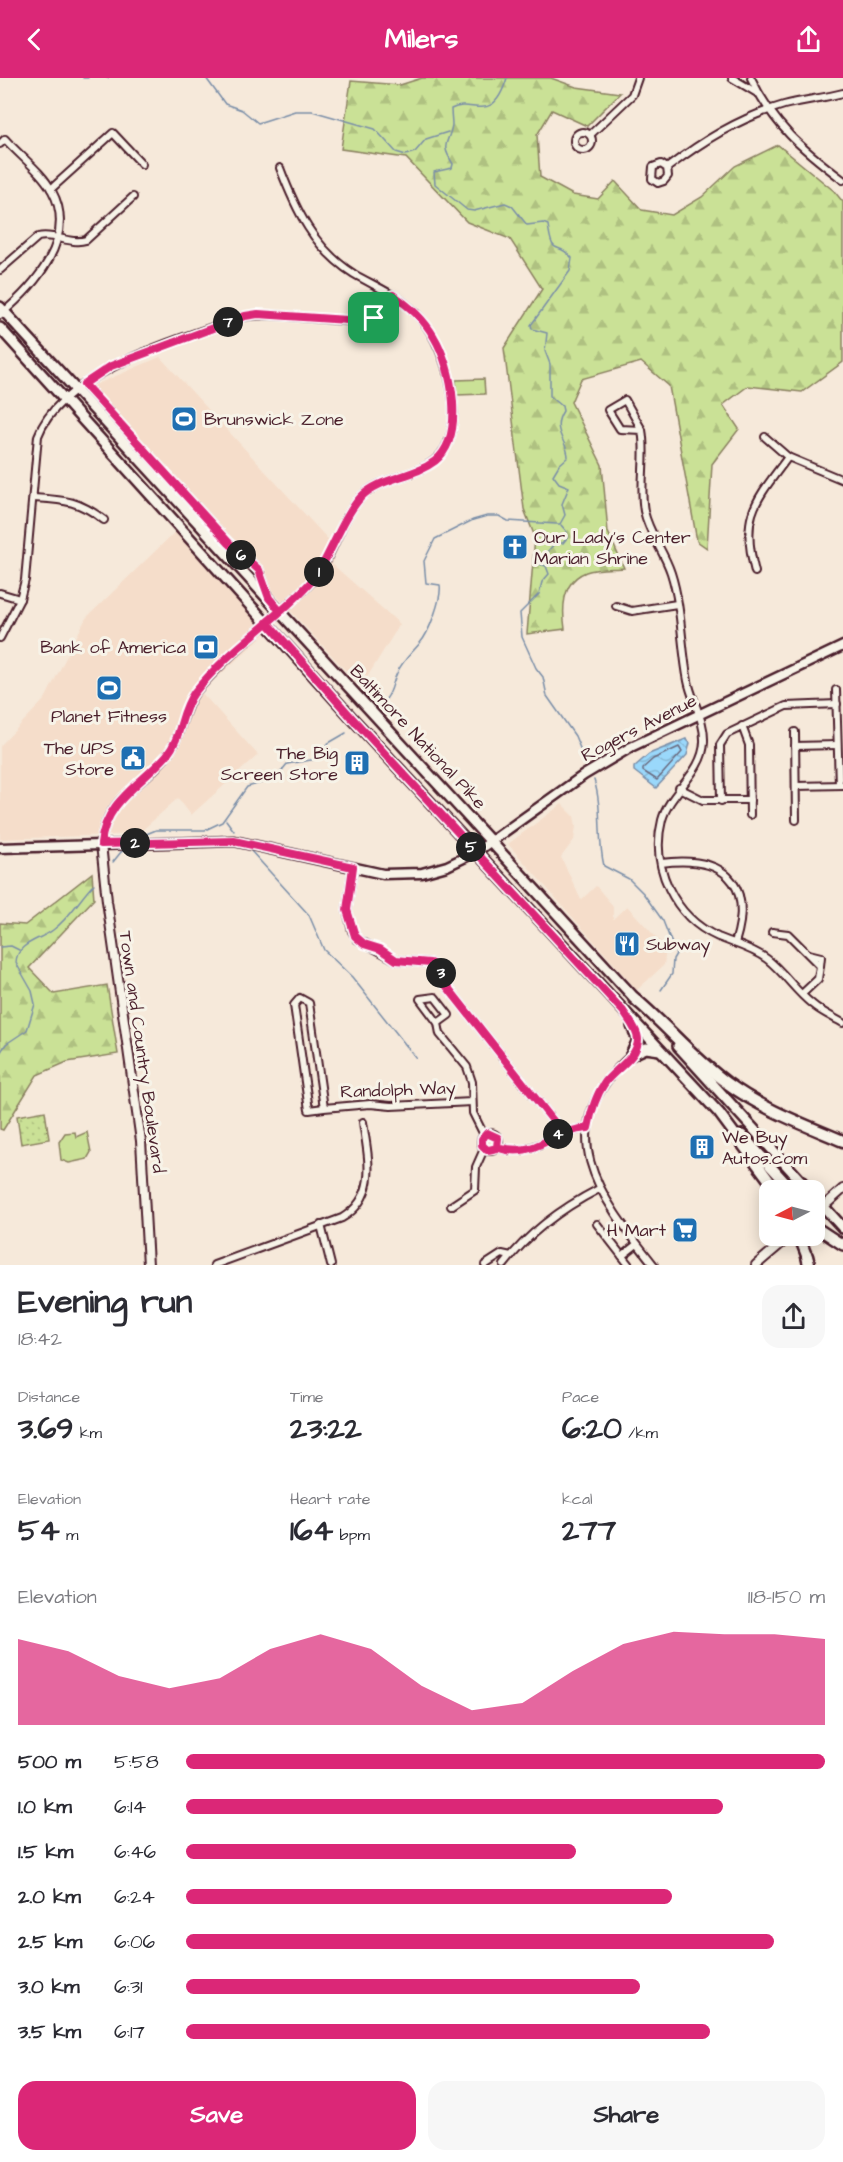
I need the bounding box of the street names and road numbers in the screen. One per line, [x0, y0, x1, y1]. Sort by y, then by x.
street label: Baltimore National Pike [344, 659, 492, 815]
street label: Rogers Avenue [577, 688, 702, 769]
street label: Town and Country Boulevard [112, 929, 171, 1175]
street label: Randolph Way [340, 1075, 456, 1106]

